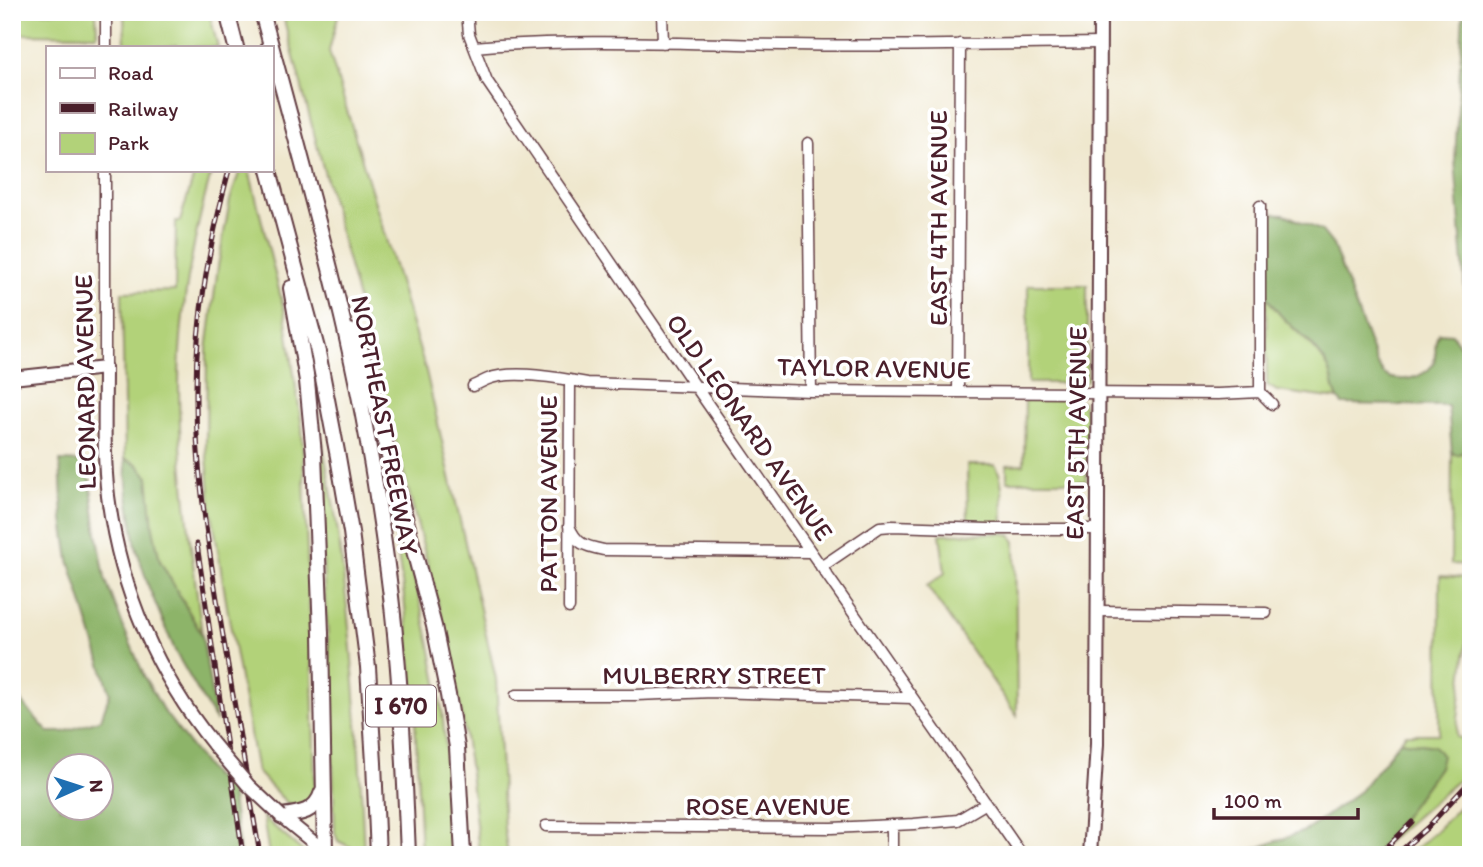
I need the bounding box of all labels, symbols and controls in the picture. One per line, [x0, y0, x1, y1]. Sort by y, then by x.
legend [46, 46, 273, 172]
text: Road [108, 60, 154, 85]
text: Railway [108, 96, 178, 121]
street label: EAST 4TH AVENUE [922, 110, 954, 326]
text: Park [108, 130, 150, 155]
street label: LEONARD AVENUE [67, 274, 103, 490]
street label: NORTHEAST FREEWAY [344, 293, 426, 558]
street label: OLD LEONARD AVENUE [660, 307, 840, 547]
street label: EAST 5TH AVENUE [1058, 326, 1094, 540]
street label: TAYLOR AVENUE [777, 350, 971, 386]
street label: PATTON AVENUE [532, 395, 564, 593]
street label: MULBERRY STREET [602, 659, 826, 691]
road number: I 670 [366, 686, 436, 726]
north arrow [46, 752, 116, 822]
scale bar [1214, 776, 1357, 820]
text: N [85, 779, 108, 793]
text: 100 m [1224, 788, 1282, 813]
street label: ROSE AVENUE [685, 790, 851, 822]

